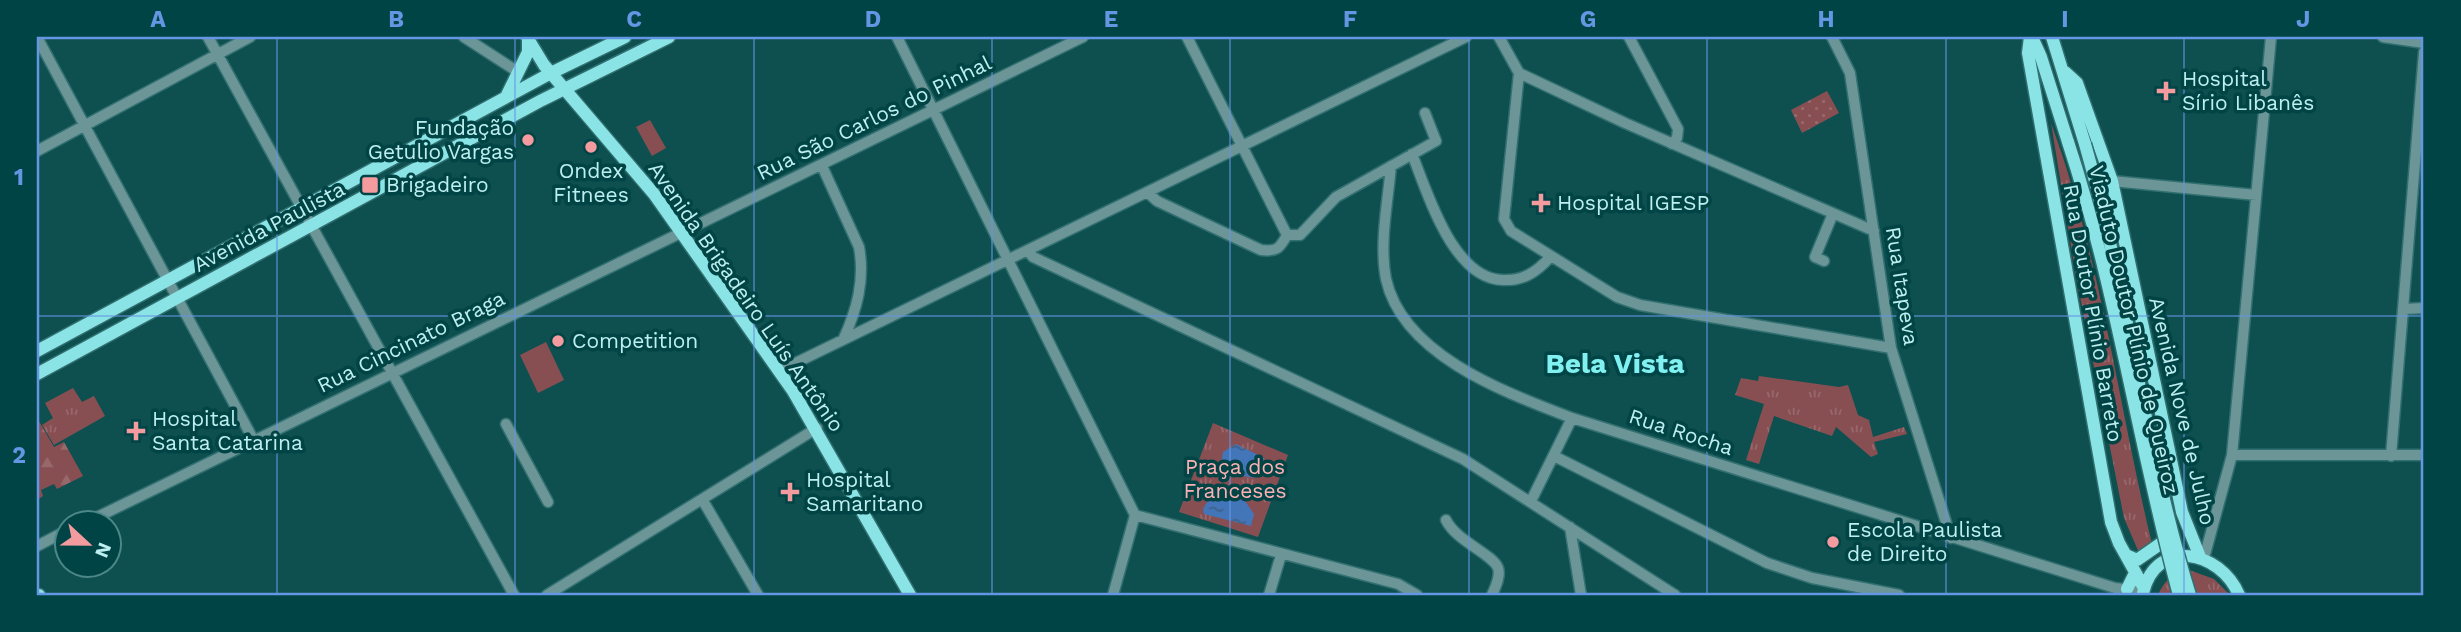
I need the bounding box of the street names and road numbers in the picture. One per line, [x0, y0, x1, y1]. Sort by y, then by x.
street label: Rua São Carlos do Pinhal [752, 50, 996, 185]
street label: Avenida Brigadeiro Luís Antônio [643, 157, 850, 437]
street label: Viaduto Doutor Plínio de Queiroz [2084, 163, 2185, 497]
street label: Avenida Paulista [189, 176, 349, 277]
street label: Rua Doutor Plínio Barreto [2058, 182, 2128, 444]
street label: Rua Itapeva [1881, 225, 1924, 347]
street label: Rua Cincinato Braga [313, 285, 509, 398]
street label: Avenida Nove de Julho [2144, 294, 2221, 527]
street label: Rua Rocha [1626, 403, 1737, 460]

